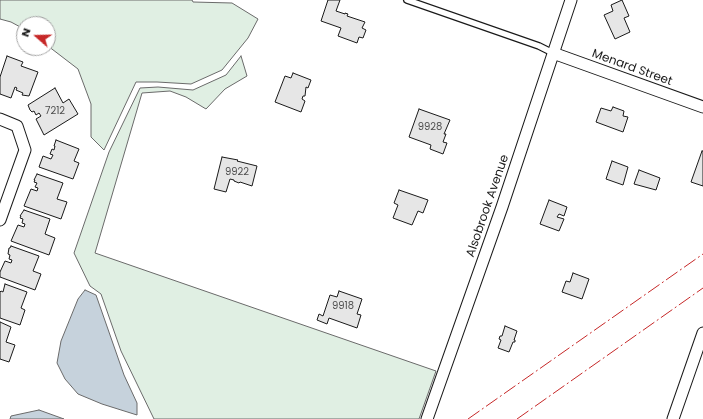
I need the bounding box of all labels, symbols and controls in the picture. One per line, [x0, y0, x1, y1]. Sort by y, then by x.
north arrow [16, 16, 56, 56]
text: N [17, 26, 35, 39]
street label: Menard Street [590, 47, 674, 89]
house number: 7212 [45, 105, 65, 117]
house number: 9928 [418, 121, 442, 133]
street label: Alsobrook Avenue [464, 153, 512, 259]
house number: 9922 [225, 166, 249, 178]
house number: 9918 [332, 300, 354, 312]

